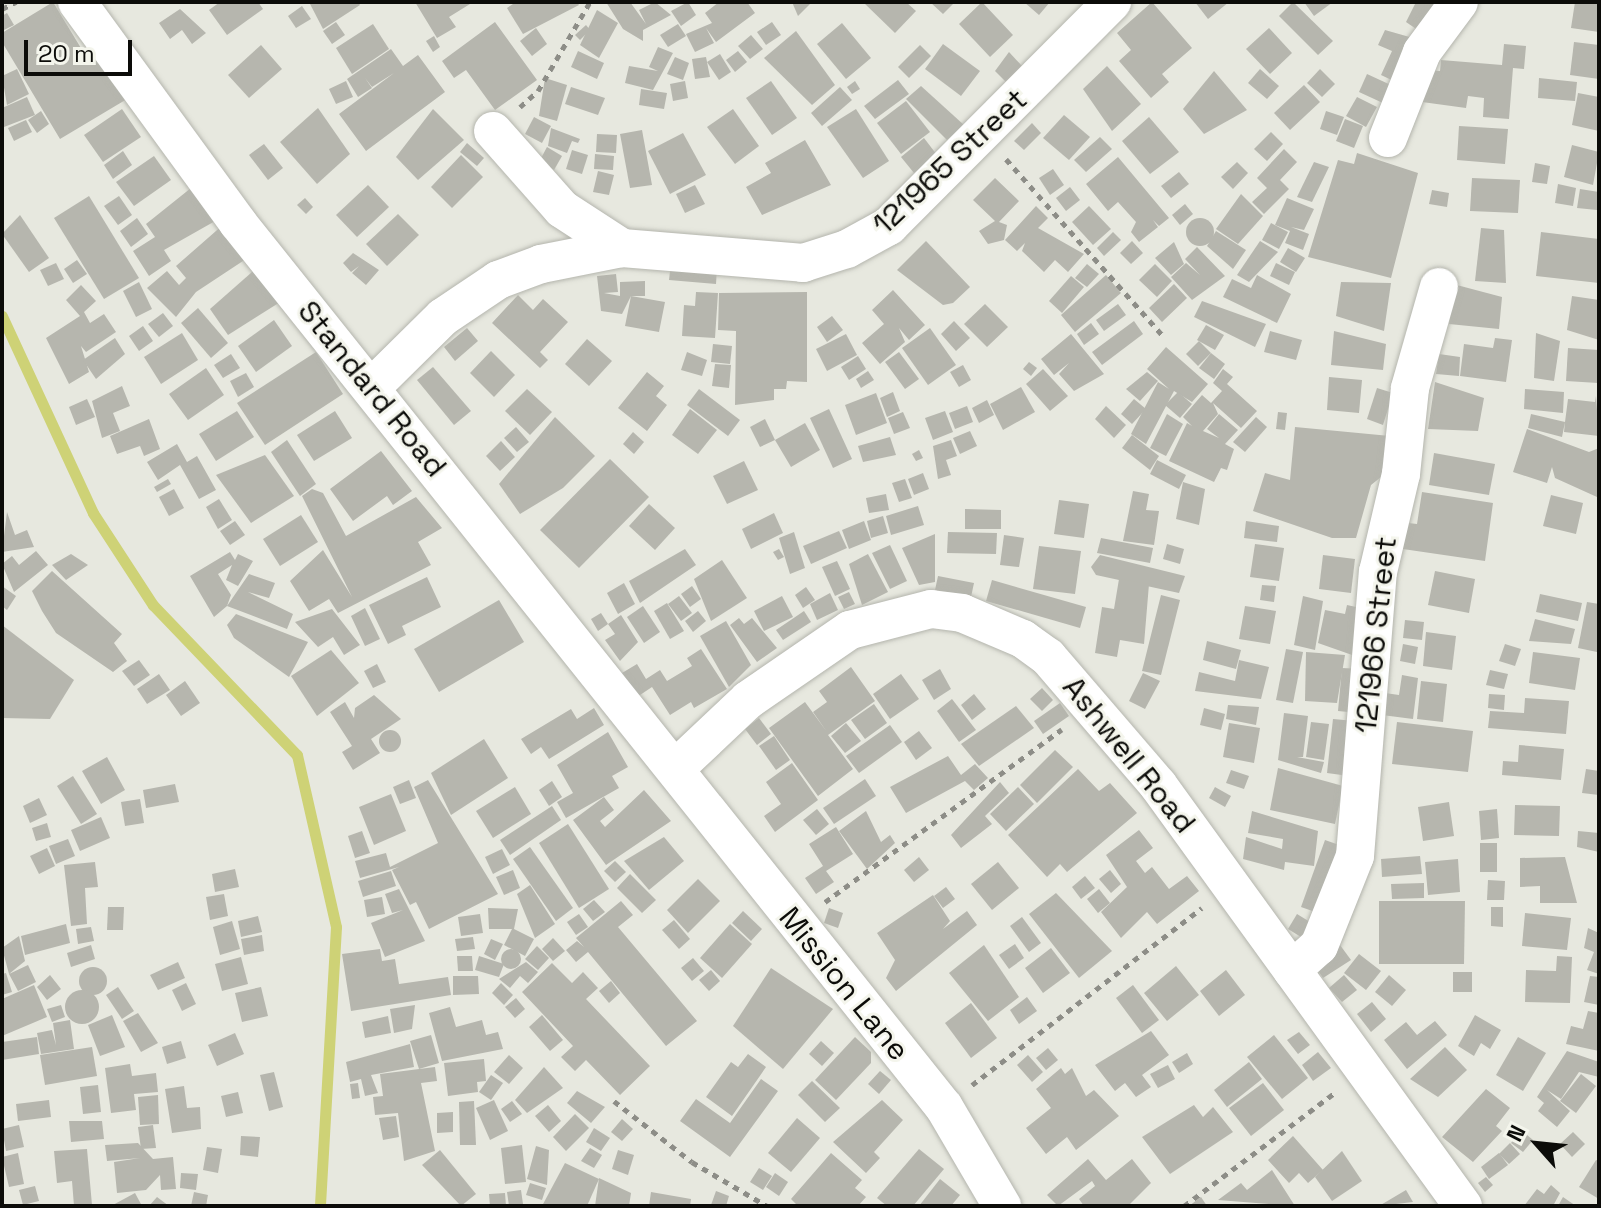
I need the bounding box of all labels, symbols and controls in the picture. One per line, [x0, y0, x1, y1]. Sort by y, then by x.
scale bar [28, 24, 136, 74]
text: 20 m [38, 38, 95, 69]
street label: 121965 Street [866, 82, 1034, 242]
street label: Standard Road [290, 294, 454, 484]
street label: 121966 Street [1348, 535, 1404, 735]
street label: Ashwell Road [1055, 670, 1203, 840]
street label: Mission Lane [771, 900, 917, 1068]
north arrow [1497, 1104, 1577, 1184]
text: N [1500, 1120, 1531, 1146]

